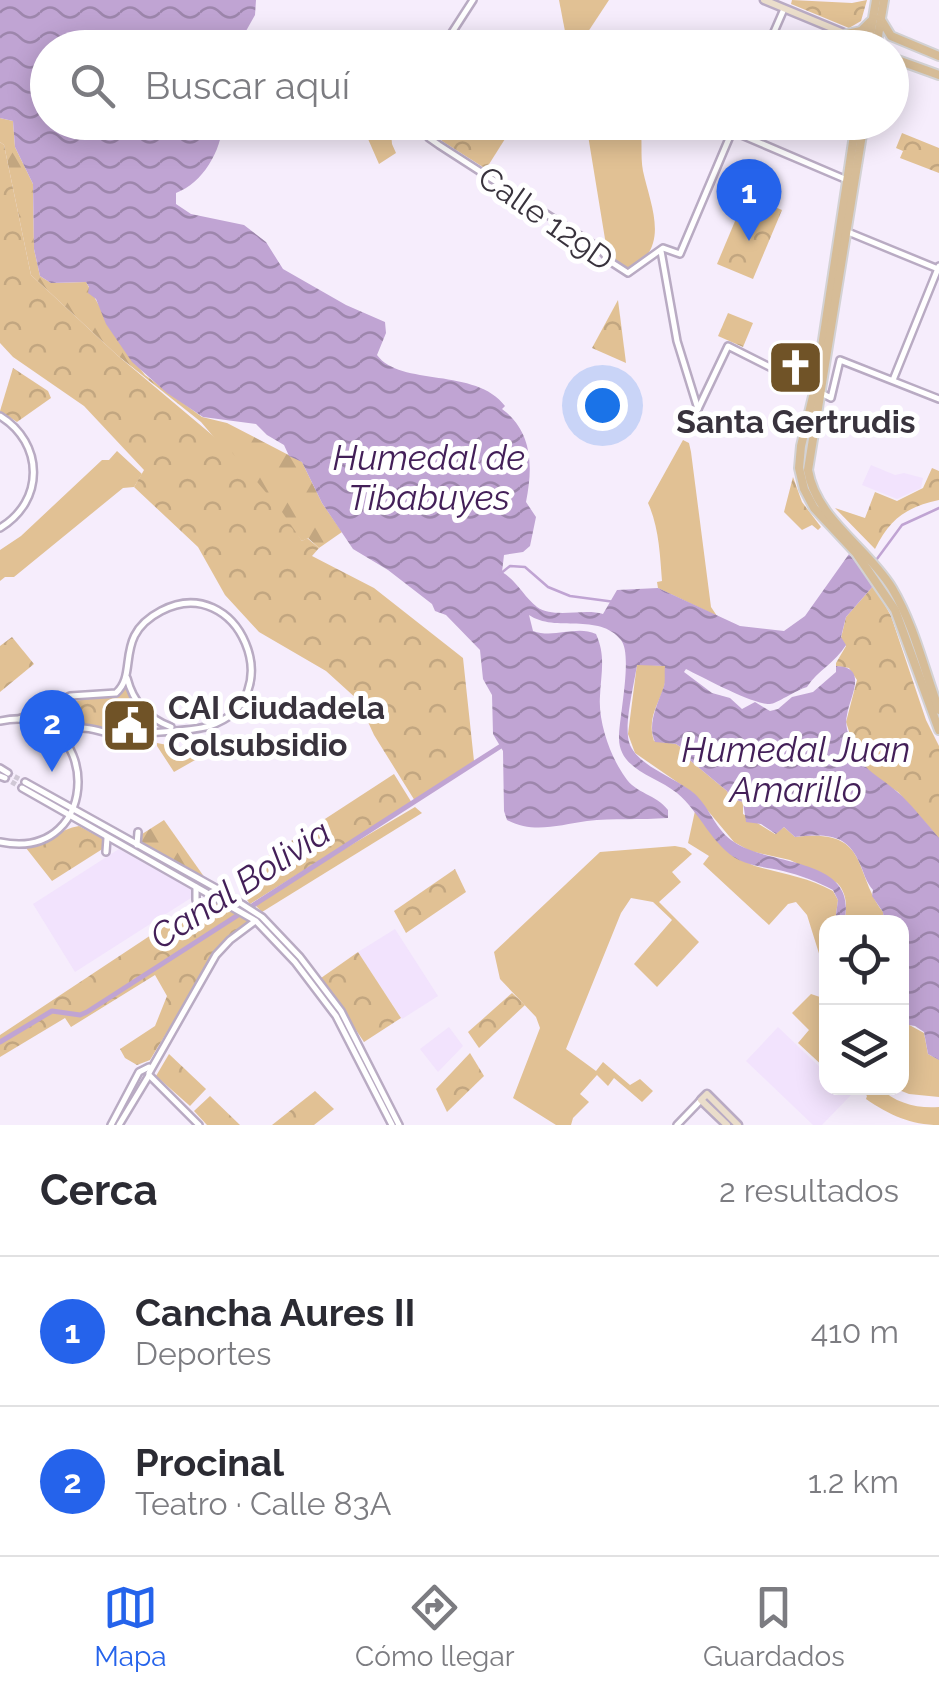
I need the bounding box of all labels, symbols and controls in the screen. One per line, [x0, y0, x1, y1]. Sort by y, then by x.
search box [30, 30, 909, 140]
icon: search [65, 58, 120, 113]
text: Buscar aquí [145, 63, 350, 108]
street label: Calle 129D [472, 158, 620, 278]
pin: 1 [716, 158, 782, 241]
church icon: Santa Gertrudis [766, 337, 826, 397]
your location [577, 380, 628, 431]
place label: Santa Gertrudis [676, 403, 916, 440]
water label: Humedal de Tibabuyes [333, 437, 525, 518]
place label: CAI Ciudadela Colsubsidio [168, 689, 385, 763]
pin: 2 [20, 690, 84, 772]
public building icon: CAI Ciudadela Colsubsidio [99, 695, 159, 755]
water label: Humedal Juan Amarillo [682, 729, 910, 810]
water label: Canal Bolivia [142, 811, 338, 957]
map controls [819, 915, 909, 1095]
button: locate [819, 915, 909, 1005]
button: layers [819, 1005, 909, 1095]
text: Cerca [40, 1166, 158, 1215]
text: 2 resultados [719, 1172, 899, 1209]
text: Cancha Aures II [135, 1290, 416, 1335]
text: 1 [65, 1313, 80, 1350]
text: 410 m [811, 1313, 899, 1350]
text: Deportes [135, 1335, 271, 1372]
text: Procinal [135, 1440, 284, 1485]
text: 2 [63, 1463, 82, 1500]
text: 1.2 km [808, 1463, 899, 1500]
text: Teatro · Calle 83A [135, 1485, 391, 1522]
tab: Mapa [94, 1580, 166, 1673]
tab: Cómo llegar [355, 1580, 515, 1673]
tab: Guardados [703, 1580, 845, 1673]

